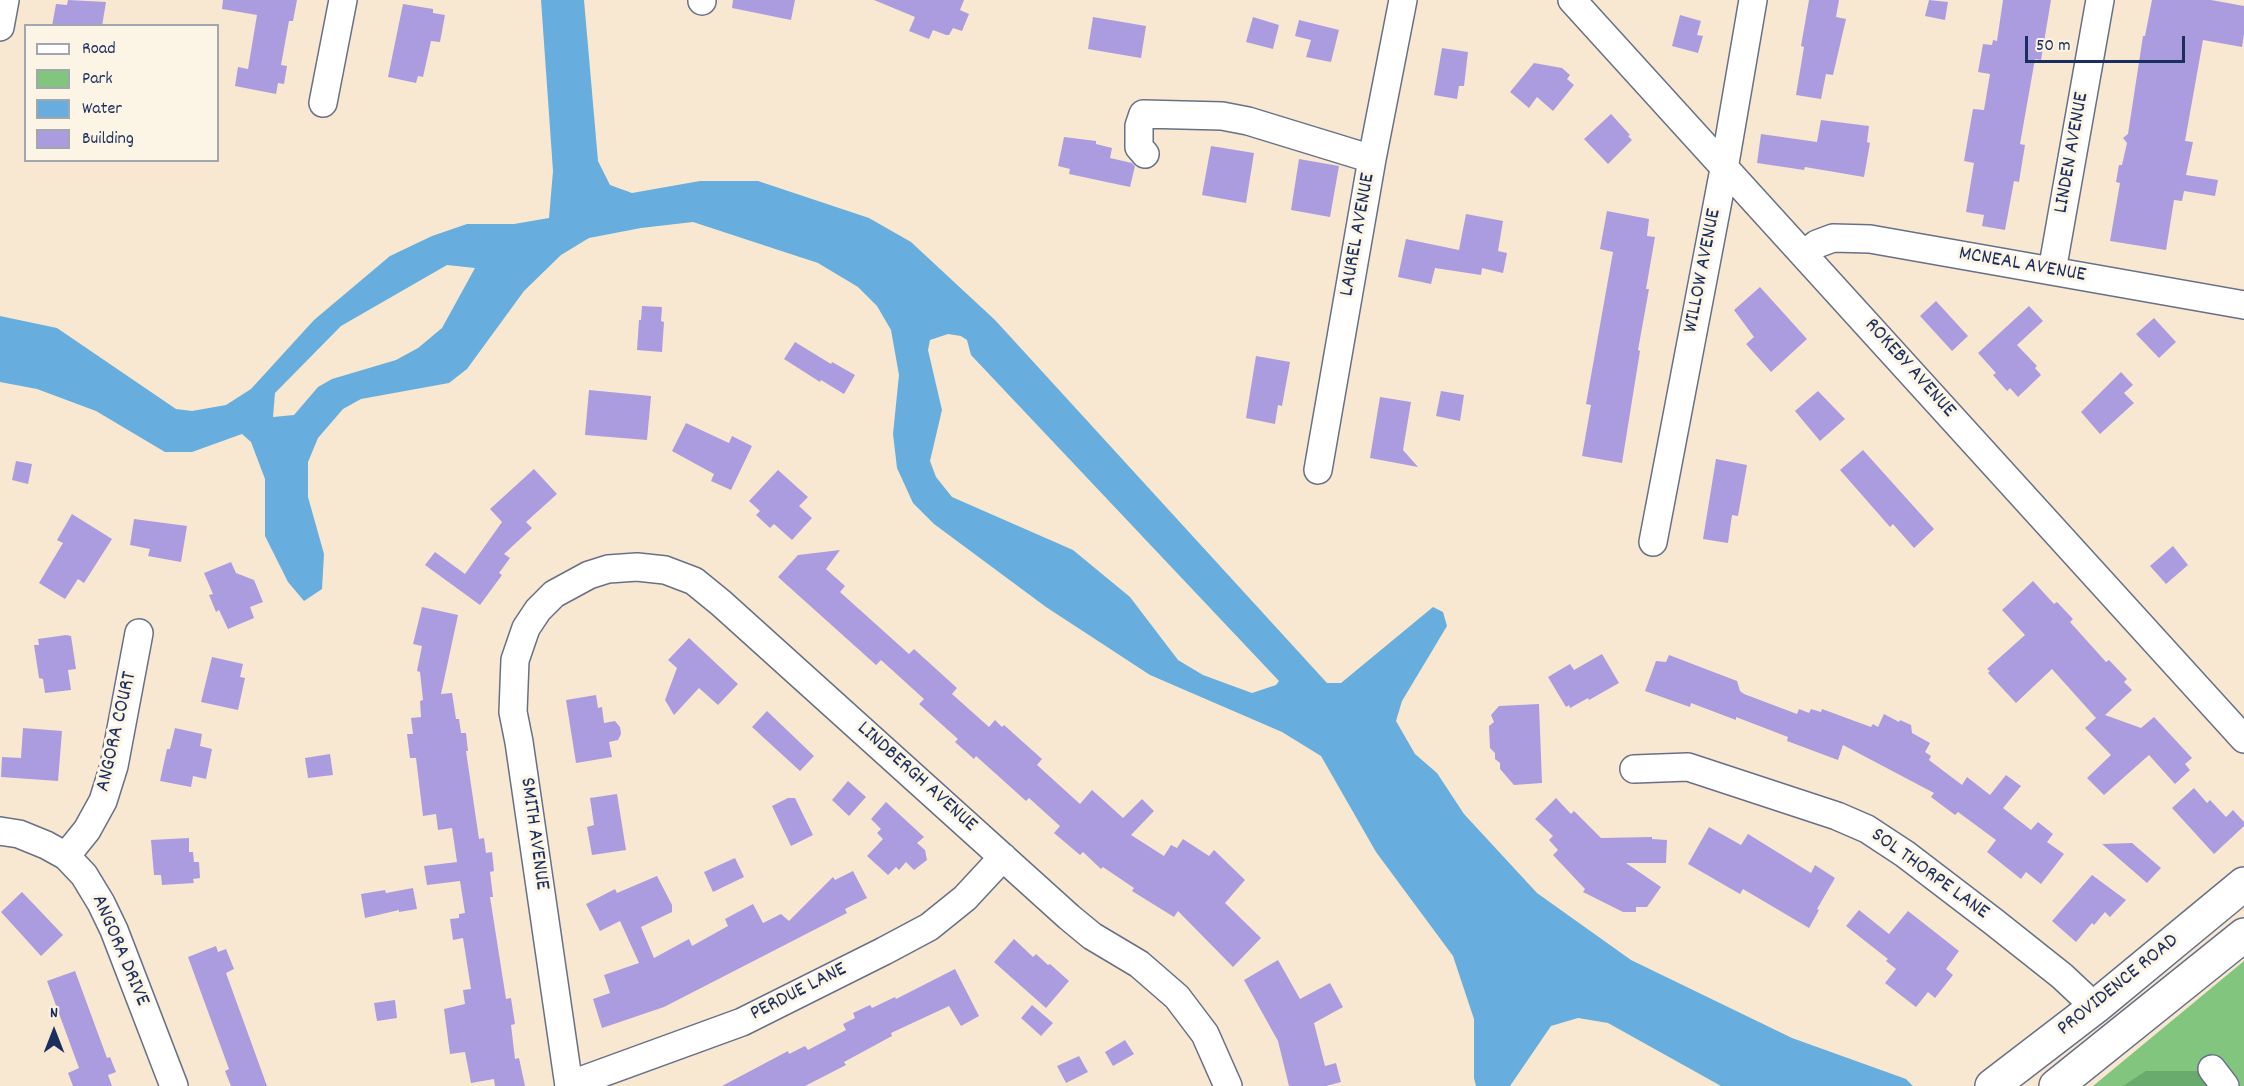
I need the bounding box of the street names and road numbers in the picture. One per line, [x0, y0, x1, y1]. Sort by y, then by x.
street label: LINDEN AVENUE [2050, 91, 2096, 215]
street label: LAUREL AVENUE [1336, 172, 1382, 298]
street label: WILLOW AVENUE [1680, 207, 1728, 335]
street label: MCNEAL AVENUE [1956, 242, 2088, 290]
street label: ROKEBY AVENUE [1858, 314, 1960, 424]
street label: ANGORA COURT [92, 670, 144, 794]
street label: LINDBERGH AVENUE [851, 717, 981, 839]
street label: SMITH AVENUE [513, 776, 553, 892]
street label: SOL THORPE LANE [1865, 824, 1993, 926]
street label: ANGORA DRIVE [84, 892, 154, 1010]
street label: PROVIDENCE ROAD [2053, 929, 2185, 1043]
street label: PERDUE LANE [747, 958, 851, 1028]

